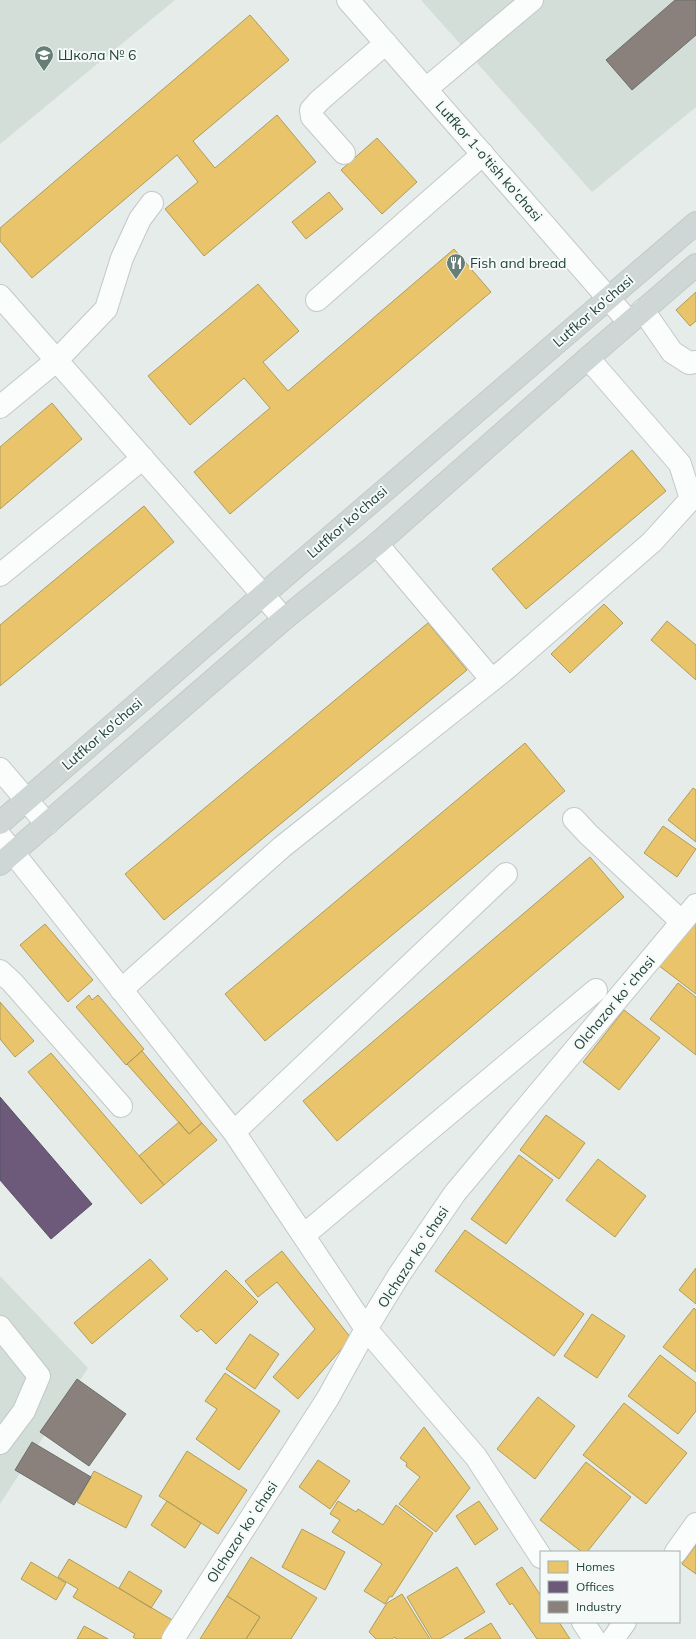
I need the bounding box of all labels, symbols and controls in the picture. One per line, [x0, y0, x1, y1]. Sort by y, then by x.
school or university icon: Школа № 6 [33, 44, 55, 72]
place label: Школа № 6 [58, 46, 136, 64]
street label: Lutfkor 1-o'tish ko'chasi [432, 97, 546, 225]
restaurant icon: Fish and bread [445, 252, 467, 280]
place label: Fish and bread [470, 254, 566, 272]
street label: Lutfkor ko'chasi [549, 271, 637, 351]
street label: Lutfkor ko'chasi [303, 482, 391, 562]
street label: Lutfkor ko'chasi [58, 694, 146, 774]
street label: Olchazor koʻchasi [569, 952, 659, 1054]
street label: Olchazor koʻchasi [373, 1203, 453, 1311]
street label: Olchazor koʻchasi [202, 1478, 282, 1586]
legend [540, 1551, 680, 1623]
text: Homes [576, 1559, 615, 1574]
text: Offices [576, 1579, 614, 1594]
text: Industry [576, 1599, 622, 1614]

